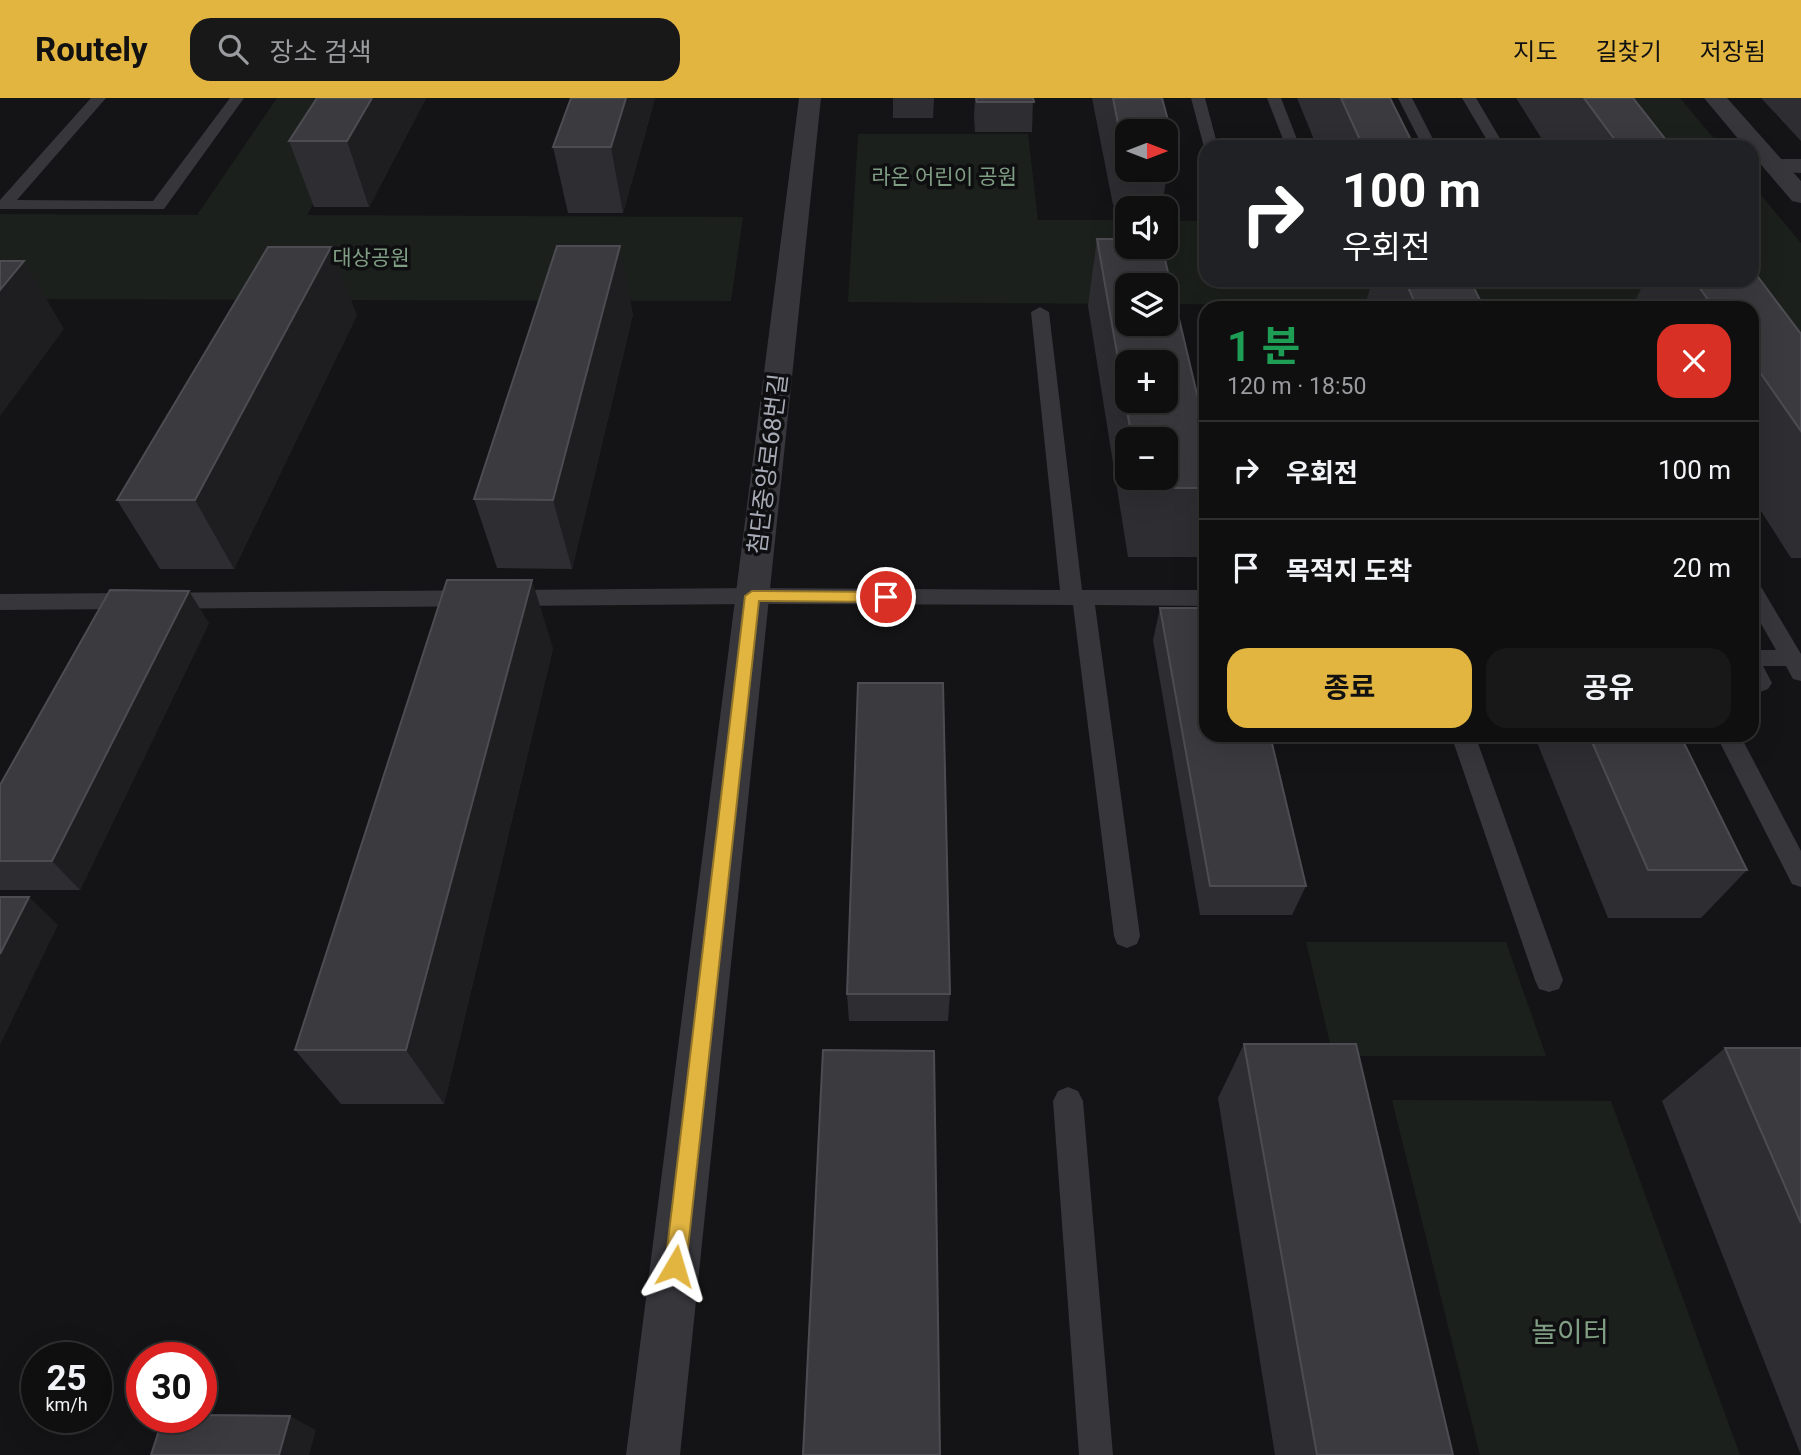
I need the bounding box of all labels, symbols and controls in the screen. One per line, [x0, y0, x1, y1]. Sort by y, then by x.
search box [190, 18, 680, 81]
text: Routely [35, 30, 148, 69]
icon: search [214, 30, 252, 68]
text: 장소 검색 [270, 37, 372, 67]
text: 지도 [1513, 38, 1558, 66]
text: 길찾기 [1596, 38, 1662, 66]
text: 저장됨 [1700, 38, 1766, 66]
north arrow [1115, 119, 1178, 182]
map controls [1115, 119, 1178, 490]
text: 100 m [1342, 162, 1481, 219]
park label: 라온 어린이 공원 [871, 165, 1017, 189]
icon: right [1227, 168, 1318, 259]
button: sound [1115, 196, 1178, 259]
text: 우회전 [1342, 228, 1430, 266]
park label: 대상공원 [332, 246, 410, 270]
button: layers [1115, 273, 1178, 336]
text: 1 분 [1227, 322, 1300, 371]
button: close [1657, 324, 1731, 398]
button: + [1115, 350, 1178, 413]
street label: 첨단중앙로68번길 [743, 372, 793, 556]
text: 120 m · 18:50 [1227, 373, 1366, 400]
button: − [1115, 427, 1178, 490]
icon: right [1227, 451, 1265, 489]
text: 100 m [1658, 455, 1731, 485]
text: 우회전 [1286, 458, 1358, 488]
icon: arrive [1227, 549, 1265, 587]
text: 20 m [1673, 553, 1731, 583]
text: 목적지 도착 [1286, 556, 1412, 586]
pin [856, 567, 916, 627]
icon: arrive [867, 578, 905, 616]
button: 종료 [1227, 648, 1472, 728]
button: 공유 [1486, 648, 1731, 728]
position arrow [638, 1229, 712, 1303]
park label: 놀이터 [1531, 1316, 1609, 1349]
speed limit sign: 30 [126, 1342, 217, 1433]
text: 25 [46, 1358, 87, 1399]
text: km/h [45, 1394, 88, 1415]

